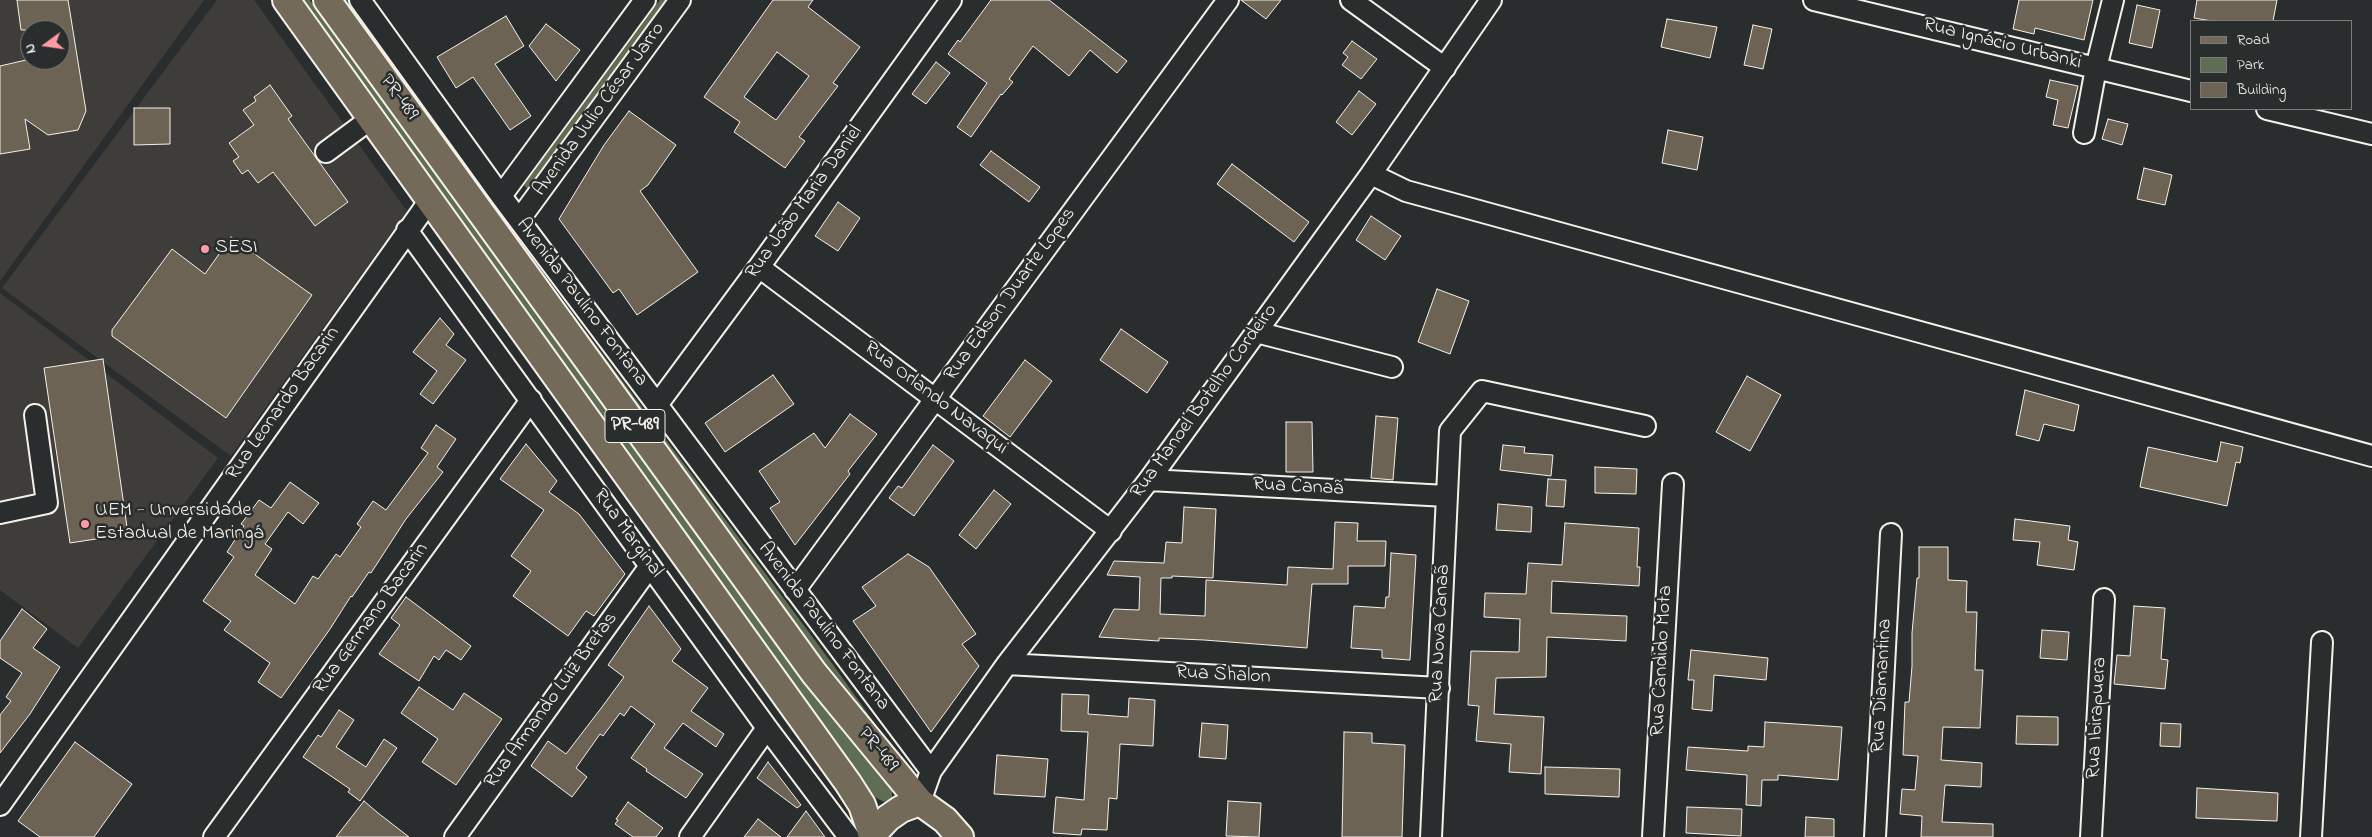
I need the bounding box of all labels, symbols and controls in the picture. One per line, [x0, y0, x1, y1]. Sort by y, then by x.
street label: Rua Ignácio Urbanki [1920, 14, 2084, 76]
street label: Avenida Julio César Jarro [529, 18, 671, 202]
north arrow [20, 20, 70, 70]
legend [2190, 20, 2352, 110]
text: Road [2237, 29, 2270, 51]
text: N [20, 41, 42, 56]
text: Park [2237, 54, 2264, 76]
street label: PR-489 [373, 70, 423, 126]
text: Building [2237, 79, 2286, 101]
street label: Rua João Maria Daniel [741, 122, 869, 284]
street label: Rua Edson Duarte Lopes [940, 204, 1082, 386]
street label: Avenida Paulino Fontana [510, 214, 652, 392]
place label: SESI [215, 237, 257, 261]
marker: SESI [199, 243, 211, 255]
street label: Rua Manoel Botelho Cordeiro [1126, 300, 1284, 504]
street label: Rua Leonardo Bacarin [222, 323, 346, 485]
street label: Rua Orlando Navaqui [858, 337, 1012, 461]
road number: PR-489 [605, 410, 665, 442]
street label: Rua Canaã [1252, 474, 1344, 502]
street label: Rua Marginal [587, 485, 667, 583]
place label: UEM - Unversidade Estadual de Maringá [95, 500, 264, 547]
marker: UEM - Unversidade Estadual de Maringá [79, 518, 91, 530]
street label: Avenida Paulino Fontana [752, 538, 894, 716]
street label: Rua Germano Bacarin [309, 539, 435, 699]
street label: Rua Nova Canaã [1425, 564, 1457, 704]
street label: Rua Candido Mota [1647, 585, 1679, 737]
street label: Rua Armando Luiz Bretas [480, 608, 624, 794]
street label: Rua Diamantina [1867, 618, 1899, 754]
street label: Rua Ibirapuera [2083, 656, 2113, 780]
street label: Rua Shalon [1175, 662, 1271, 690]
street label: PR-489 [852, 723, 902, 777]

